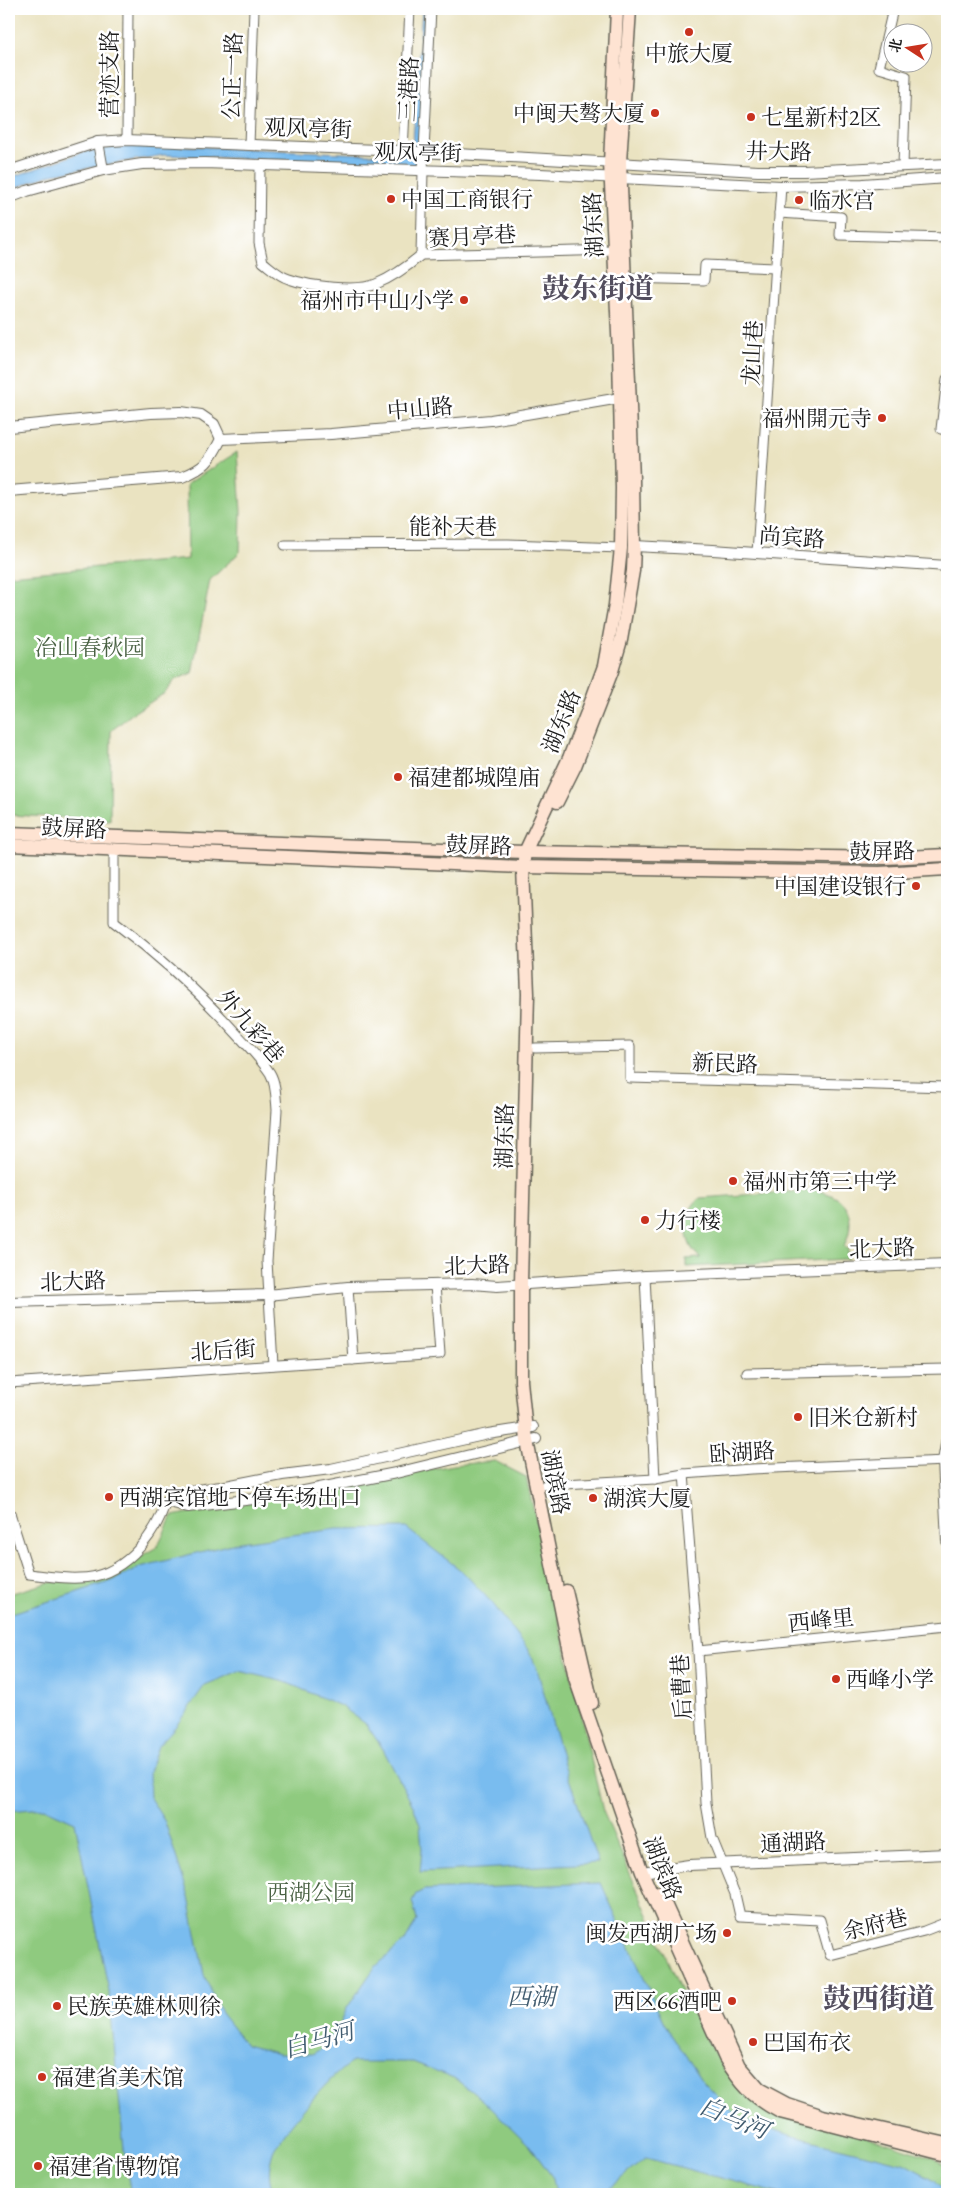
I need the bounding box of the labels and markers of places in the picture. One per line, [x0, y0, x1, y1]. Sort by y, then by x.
marker: 中旅大厦 [683, 26, 695, 38]
place label: 中旅大厦 [645, 39, 733, 68]
place label: 中闽天骜大厦 [513, 99, 645, 128]
place label: 七星新村2区 [761, 103, 882, 132]
marker: 中闽天骜大厦 [649, 107, 661, 119]
marker: 七星新村2区 [745, 111, 757, 123]
place label: 中国工商银行 [401, 185, 533, 214]
place label: 临水宫 [809, 186, 875, 215]
marker: 中国工商银行 [385, 193, 397, 205]
marker: 临水宫 [793, 194, 805, 206]
place label: 福州市中山小学 [300, 286, 454, 315]
marker: 福州市中山小学 [458, 294, 470, 306]
place label: 福州開元寺 [762, 404, 872, 433]
marker: 福州開元寺 [876, 412, 888, 424]
place label: 福建都城隍庙 [408, 763, 540, 792]
marker: 福建都城隍庙 [392, 771, 404, 783]
place label: 中国建设银行 [774, 872, 906, 901]
marker: 中国建设银行 [910, 880, 922, 892]
place label: 福州市第三中学 [743, 1167, 897, 1196]
marker: 福州市第三中学 [727, 1175, 739, 1187]
place label: 力行楼 [655, 1206, 721, 1235]
marker: 力行楼 [639, 1214, 651, 1226]
place label: 旧米仓新村 [808, 1403, 918, 1432]
marker: 旧米仓新村 [792, 1411, 804, 1423]
place label: 西湖宾馆地下停车场出口 [119, 1483, 361, 1512]
place label: 湖滨大厦 [603, 1484, 691, 1513]
marker: 西湖宾馆地下停车场出口 [103, 1491, 115, 1503]
marker: 湖滨大厦 [587, 1492, 599, 1504]
place label: 西峰小学 [846, 1665, 934, 1694]
marker: 西峰小学 [830, 1673, 842, 1685]
place label: 闽发西湖广场 [585, 1919, 717, 1948]
marker: 闽发西湖广场 [721, 1927, 733, 1939]
place label: 西区66酒吧 [613, 1987, 722, 2016]
place label: 民族英雄林则徐 [67, 1992, 221, 2021]
marker: 西区66酒吧 [726, 1995, 738, 2007]
marker: 民族英雄林则徐 [51, 2000, 63, 2012]
place label: 巴国布衣 [763, 2028, 851, 2057]
marker: 巴国布衣 [747, 2036, 759, 2048]
place label: 福建省美术馆 [52, 2063, 184, 2092]
marker: 福建省美术馆 [36, 2071, 48, 2083]
place label: 福建省博物馆 [48, 2152, 180, 2181]
marker: 福建省博物馆 [32, 2160, 44, 2172]

